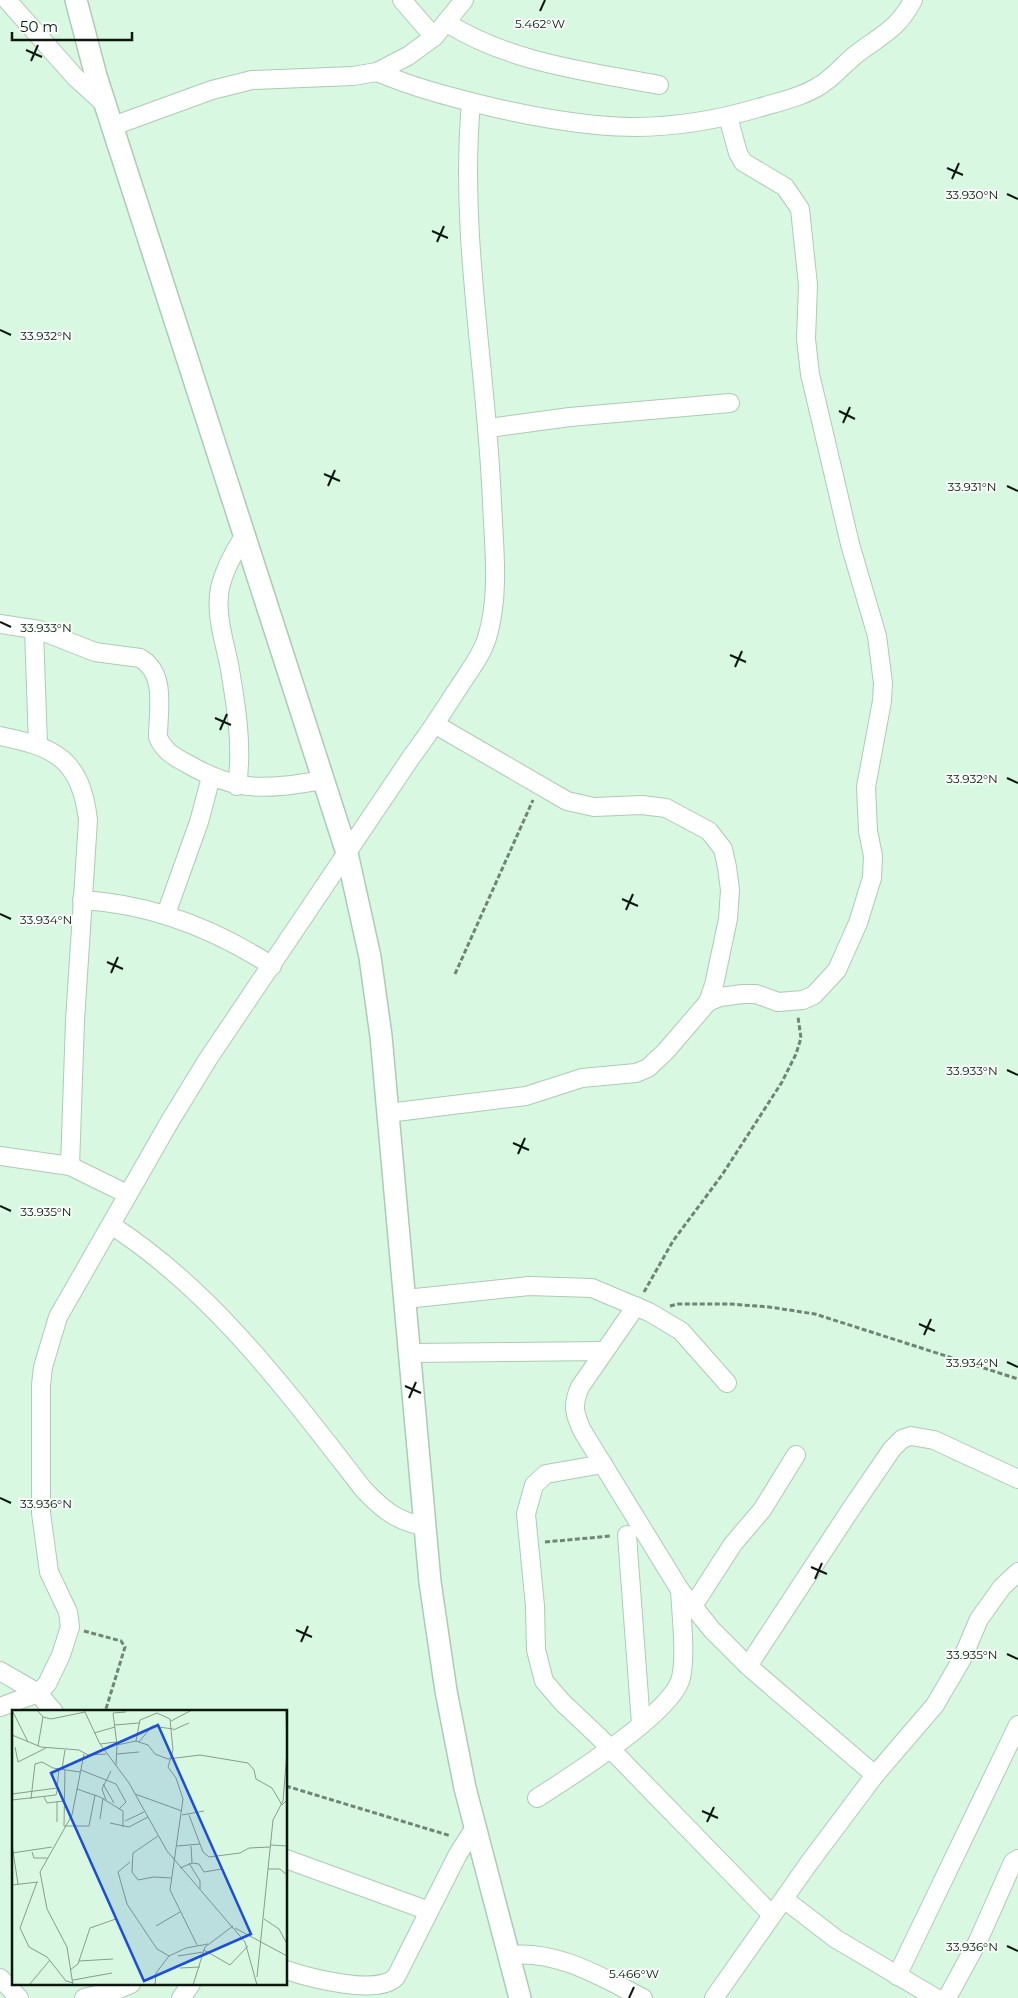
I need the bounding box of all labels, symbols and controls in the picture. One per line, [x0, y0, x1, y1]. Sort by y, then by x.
scale bar [12, 10, 132, 42]
text: 5.462°W [515, 16, 565, 31]
text: 50 m [20, 17, 58, 36]
text: 33.930°N [946, 187, 998, 202]
text: 33.932°N [20, 328, 72, 343]
text: 33.931°N [947, 479, 997, 494]
text: 33.933°N [20, 620, 72, 635]
text: 33.932°N [946, 771, 998, 786]
text: 33.934°N [20, 912, 72, 927]
text: 33.933°N [946, 1063, 998, 1078]
text: 33.935°N [20, 1204, 72, 1219]
text: 33.934°N [946, 1355, 998, 1370]
text: 33.936°N [20, 1496, 72, 1511]
text: 33.935°N [946, 1647, 998, 1662]
inset map [12, 1710, 288, 1986]
text: 33.936°N [946, 1939, 998, 1954]
text: 5.466°W [609, 1966, 659, 1981]

